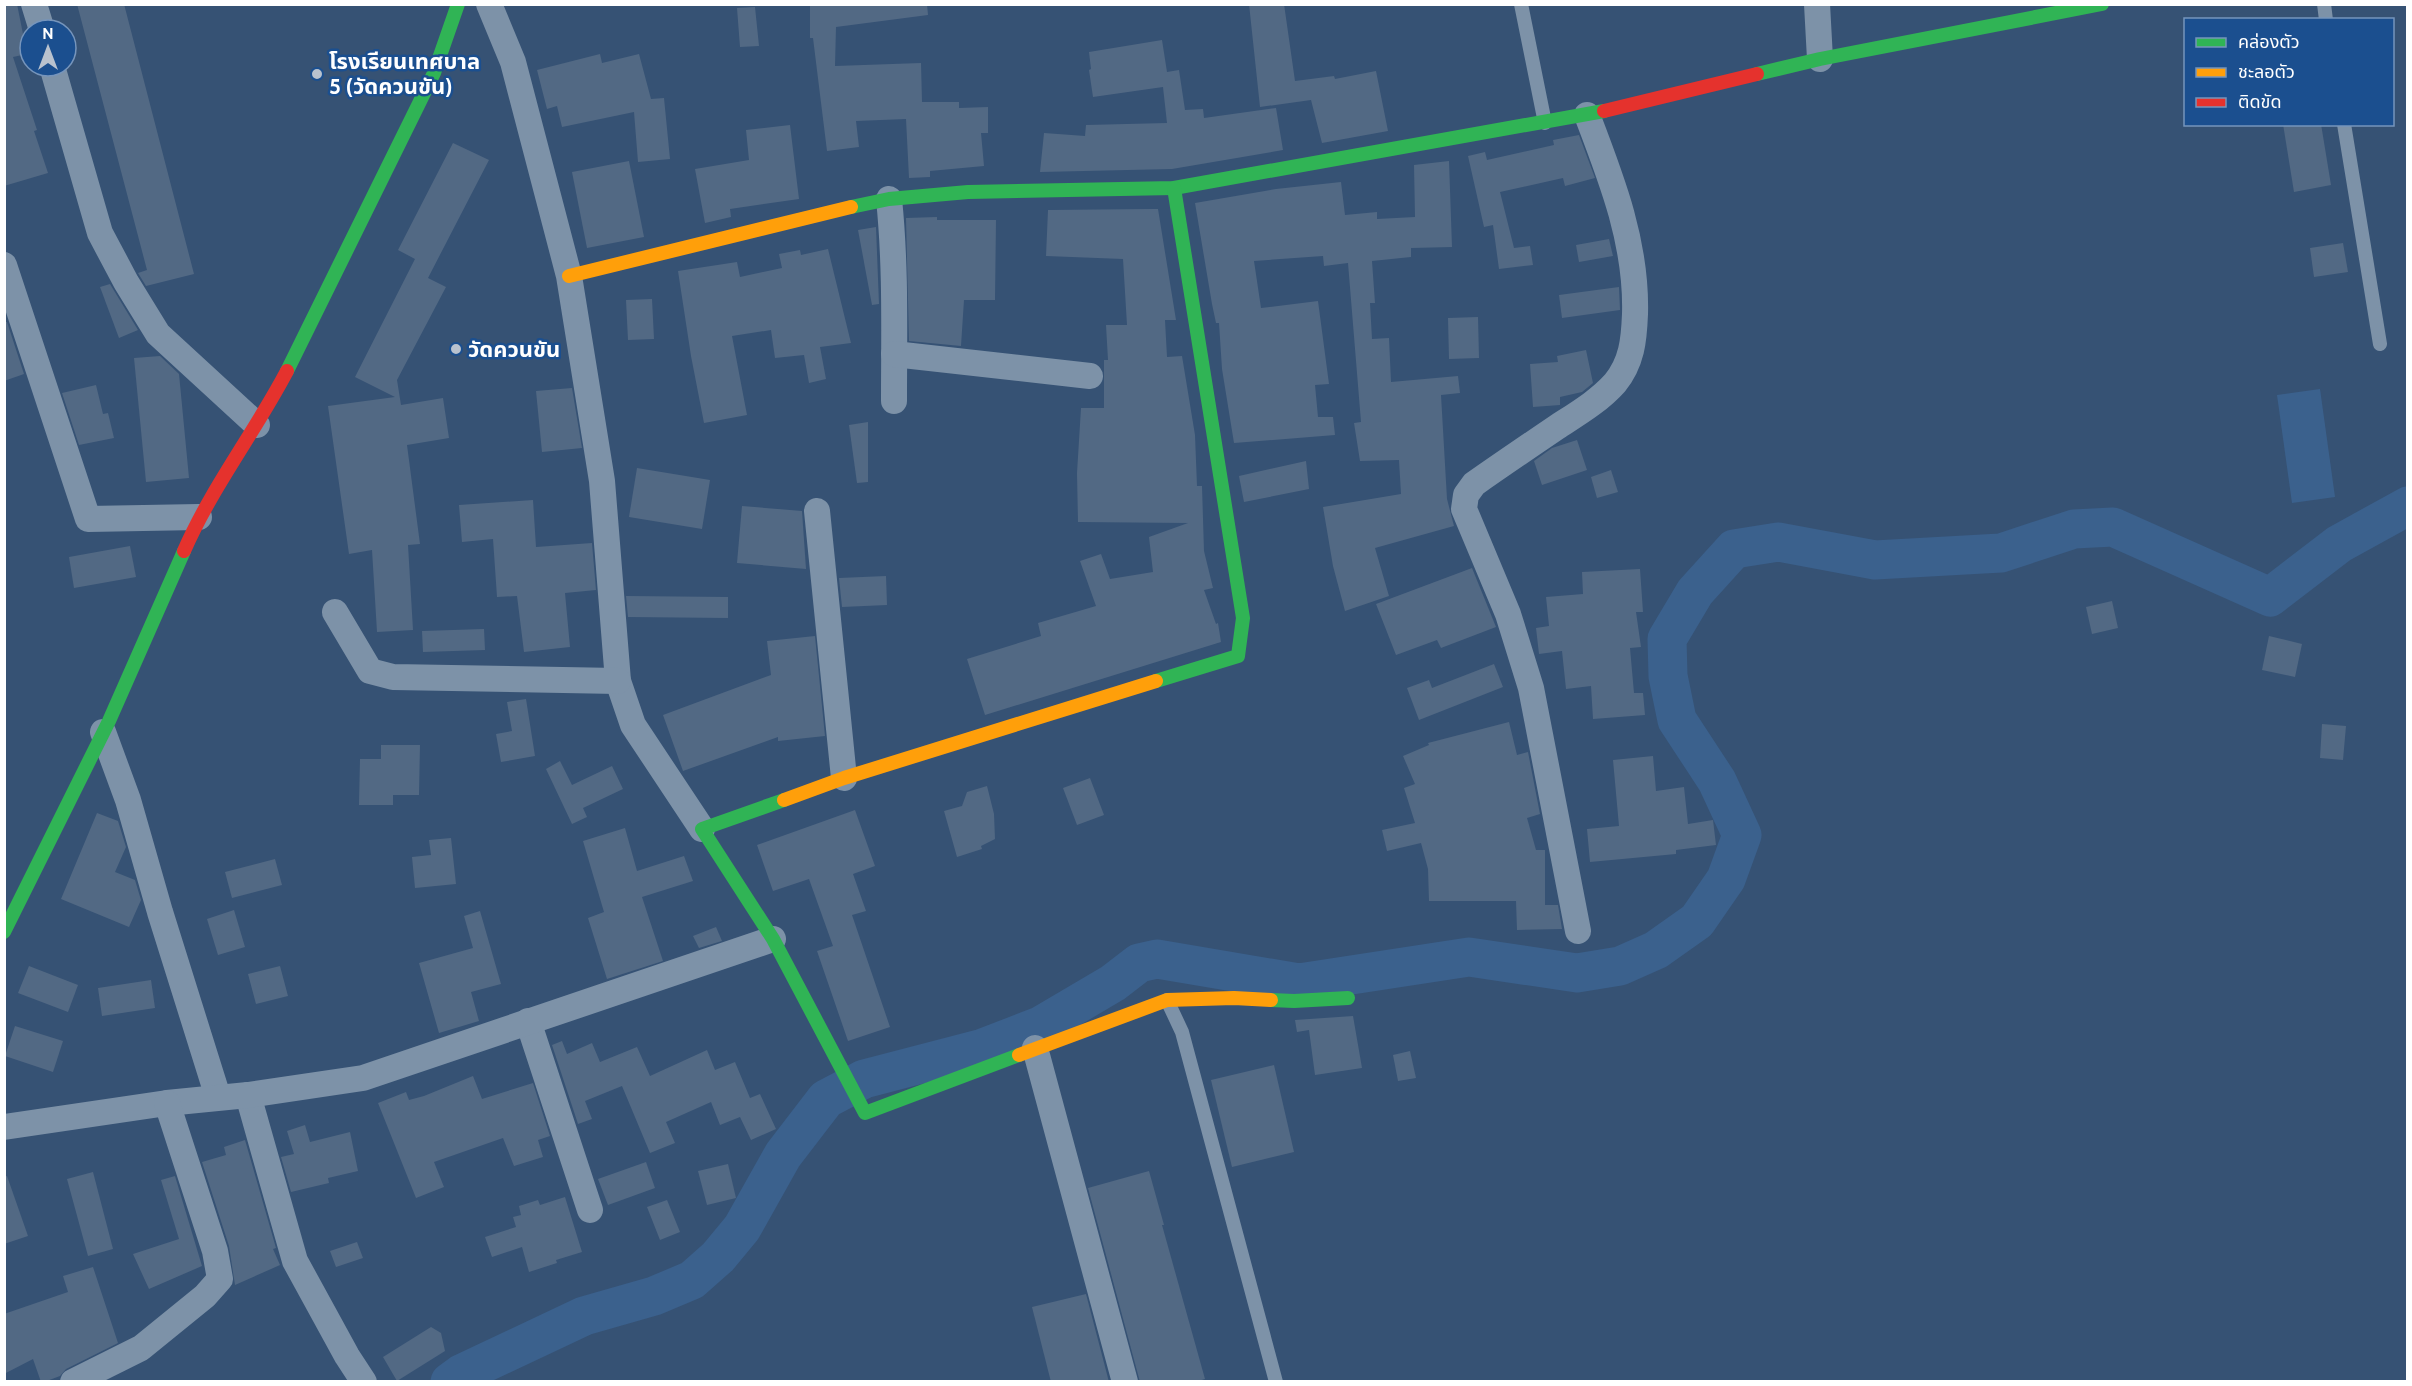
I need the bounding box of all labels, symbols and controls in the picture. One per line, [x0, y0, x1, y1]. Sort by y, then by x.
north arrow [18, 18, 78, 78]
legend [2184, 18, 2394, 126]
text: N [42, 24, 54, 43]
text: คล่องตัว [2238, 31, 2300, 53]
place label: โรงเรียนเทศบาล 5 (วัดควนขัน) [329, 48, 480, 100]
text: ชะลอตัว [2238, 61, 2295, 83]
marker: โรงเรียนเทศบาล 5 (วัดควนขัน) [310, 67, 324, 81]
text: ติดขัด [2238, 91, 2281, 113]
place label: วัดควนขัน [468, 336, 560, 363]
marker: วัดควนขัน [449, 342, 463, 356]

